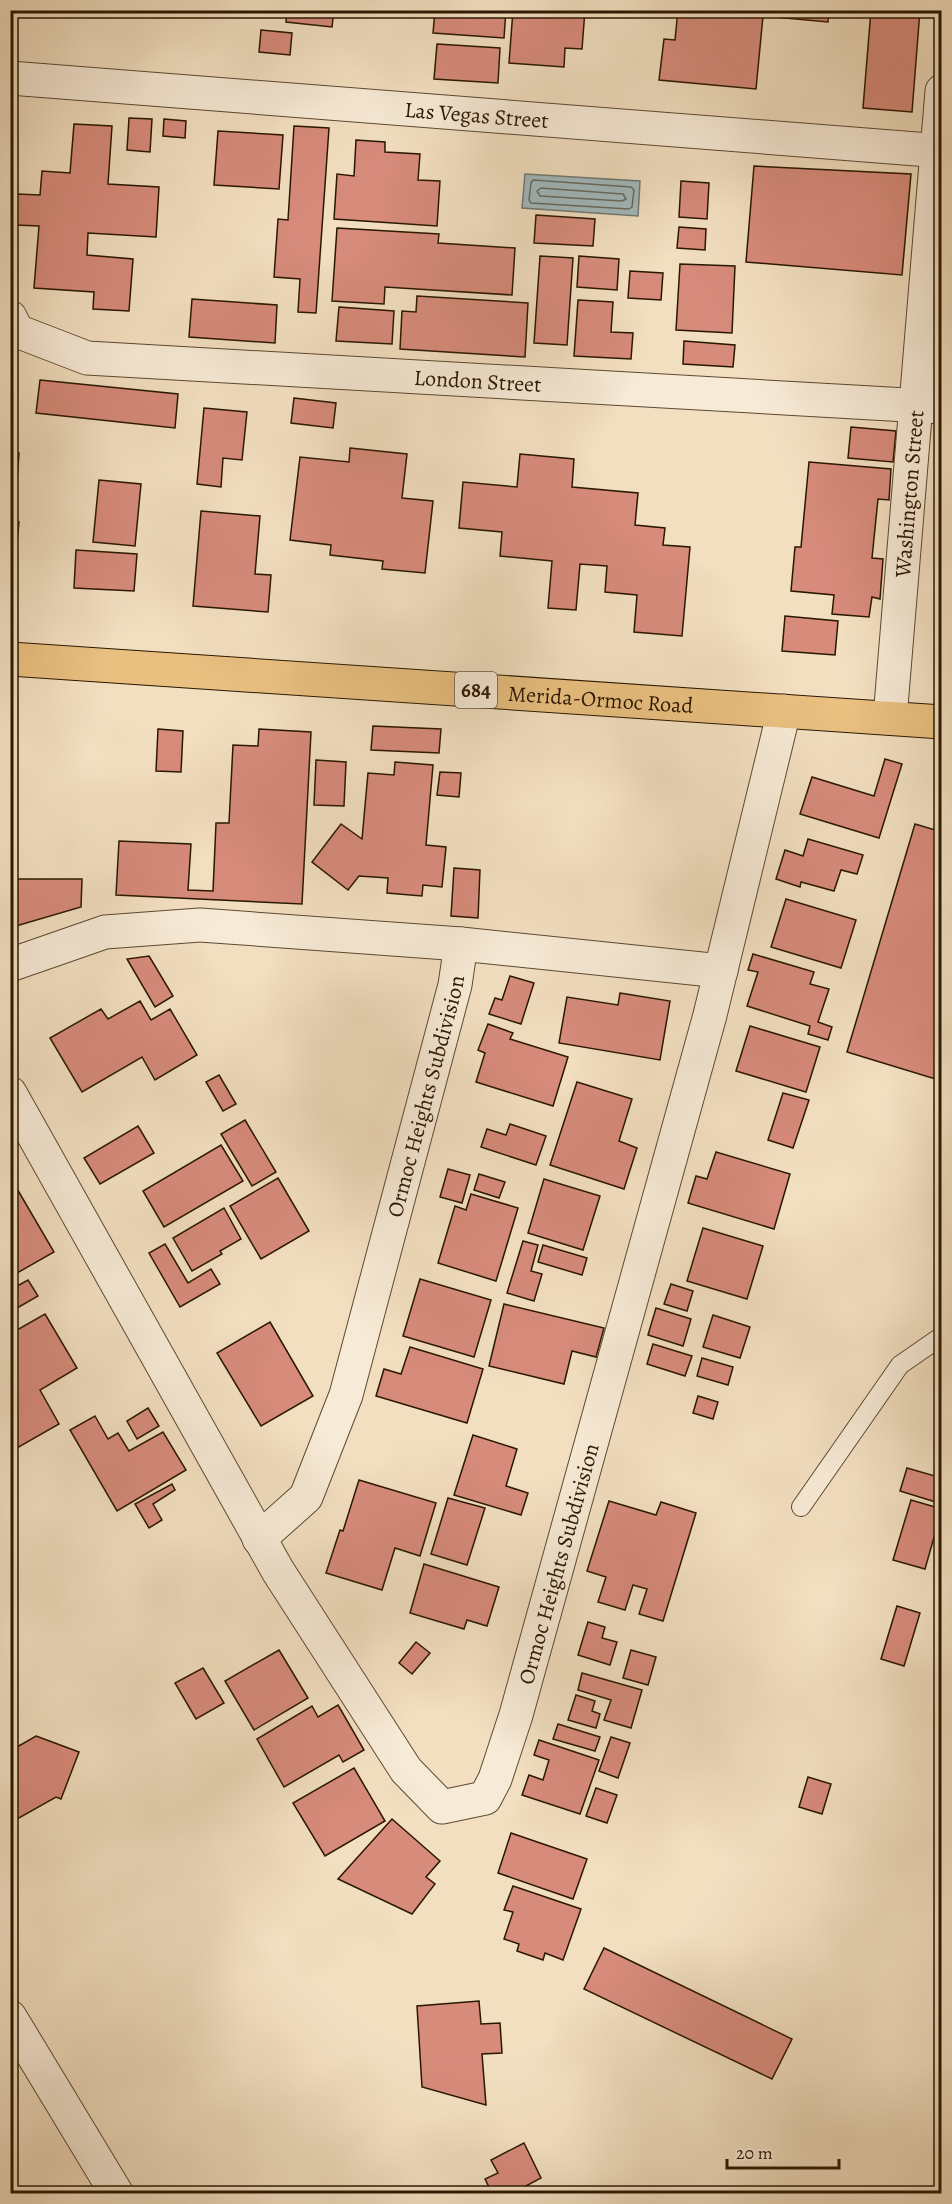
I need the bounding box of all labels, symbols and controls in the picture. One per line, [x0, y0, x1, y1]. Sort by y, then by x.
street label: Las Vegas Street [403, 95, 550, 136]
street label: London Street [413, 363, 542, 400]
street label: Washington Street [888, 409, 931, 580]
road number: 684 [455, 672, 497, 708]
street label: Merida-Ormoc Road [507, 679, 694, 721]
street label: Ormoc Heights Subdivision [380, 973, 472, 1220]
street label: Ormoc Heights Subdivision [511, 1440, 607, 1688]
scale bar [727, 2132, 840, 2170]
text: 20 m [736, 2141, 773, 2165]

